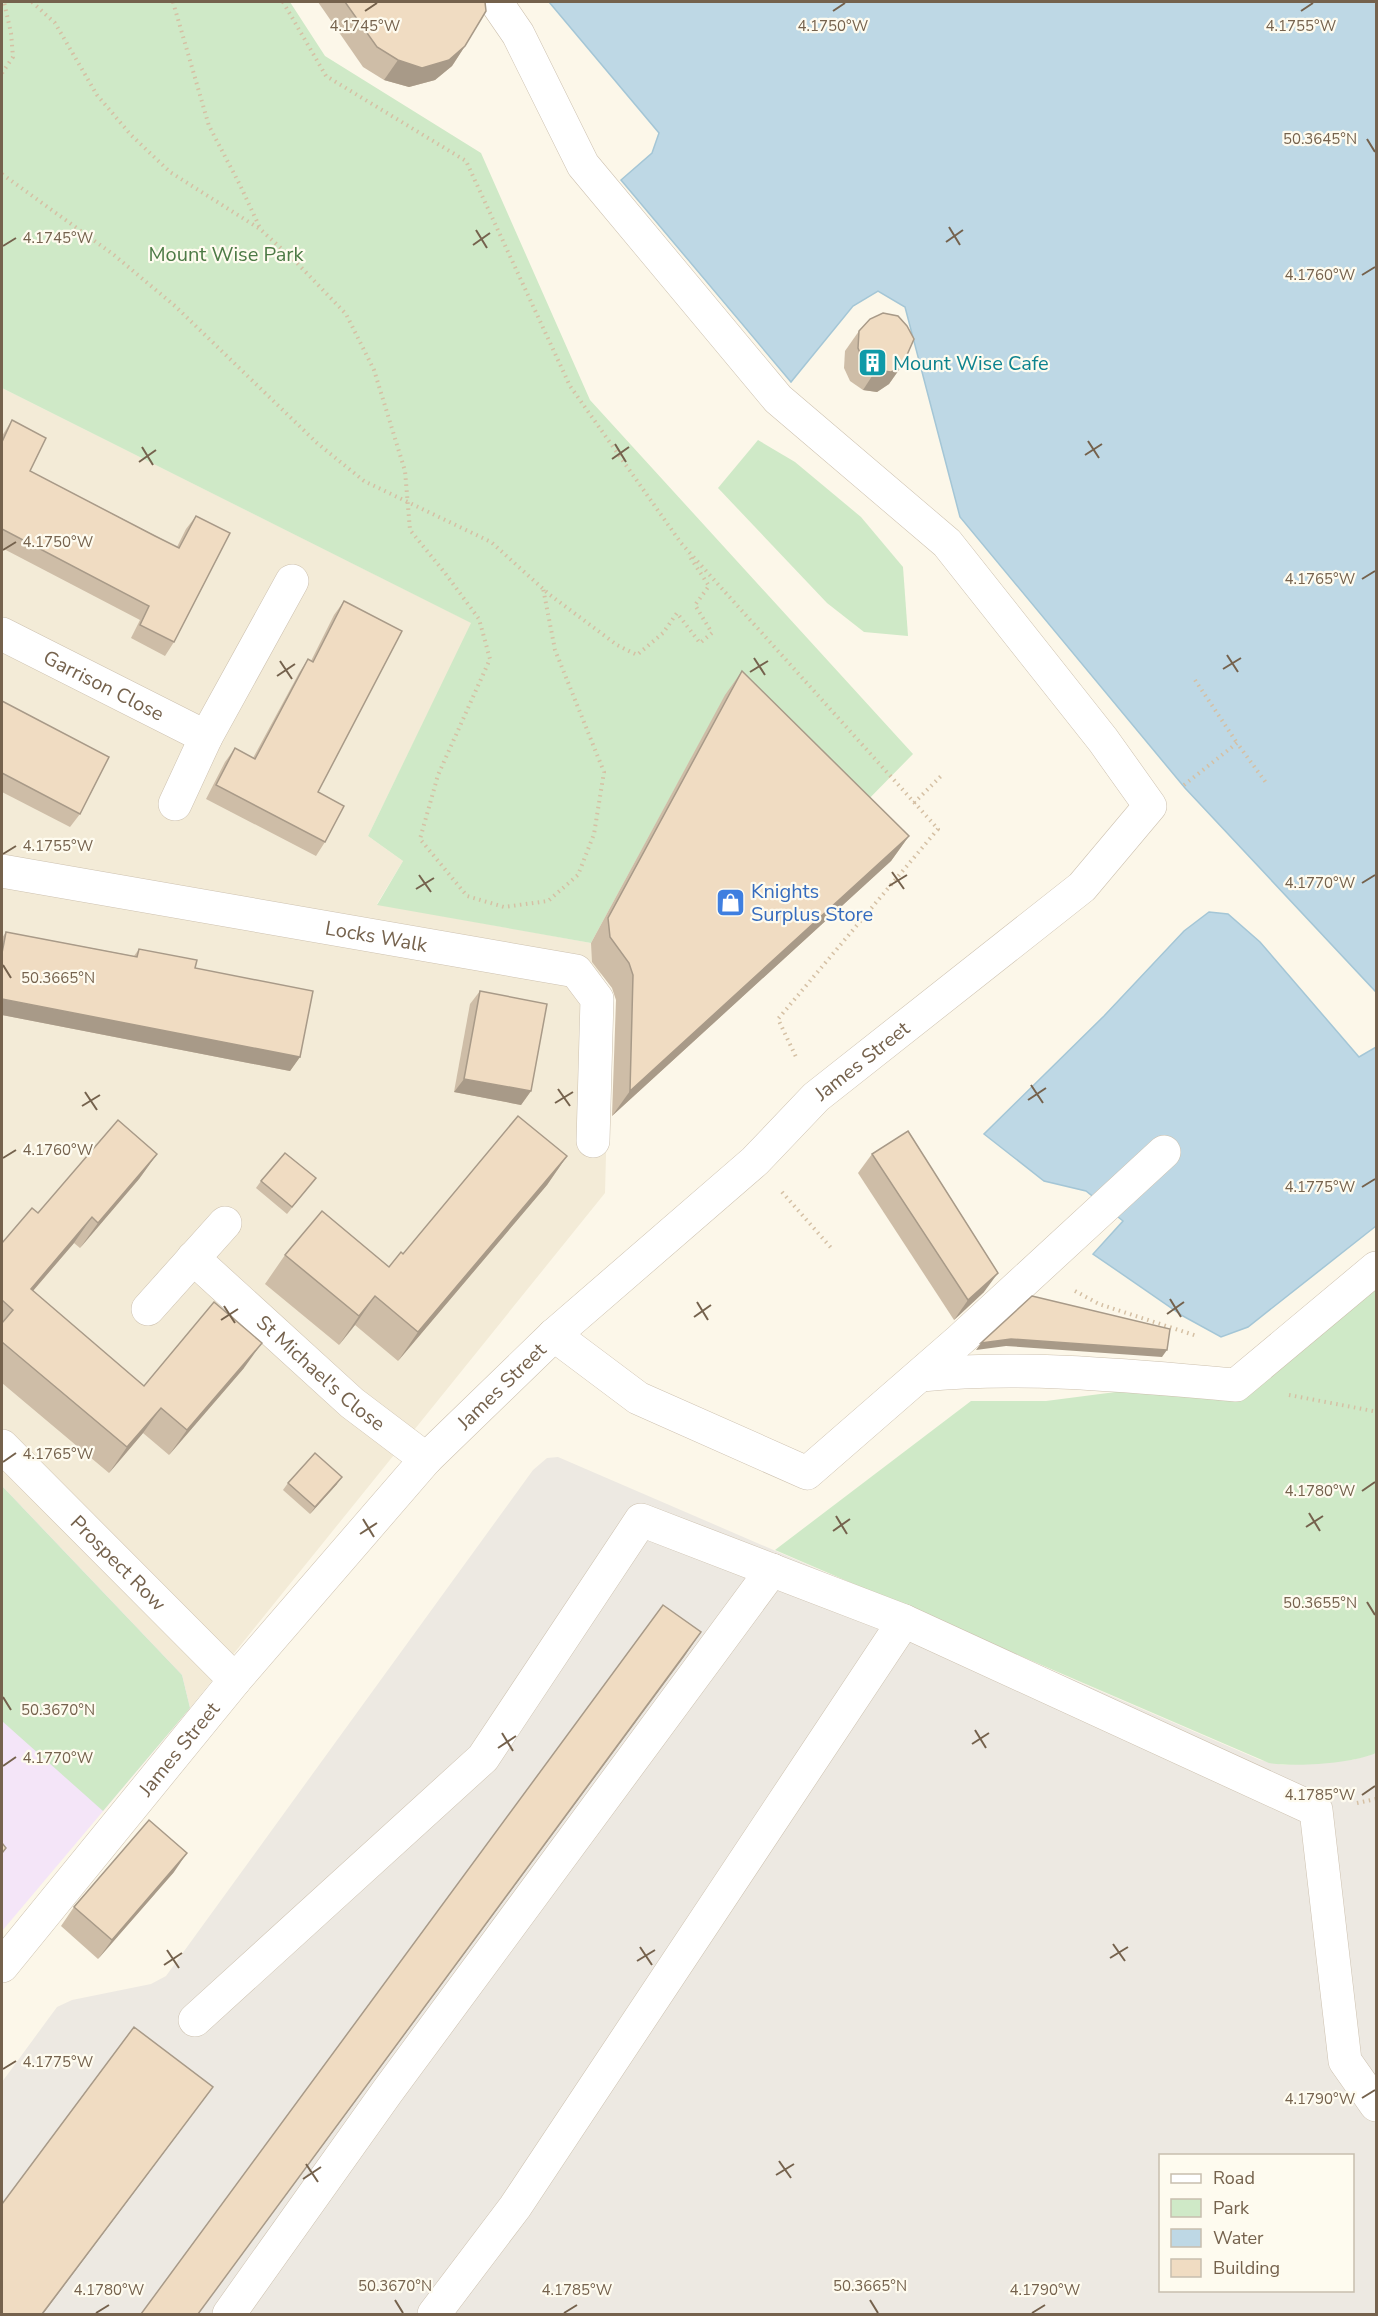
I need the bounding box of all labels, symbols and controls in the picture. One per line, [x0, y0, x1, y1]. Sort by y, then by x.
text: 4.1745°W [330, 16, 401, 36]
text: 4.1750°W [798, 16, 869, 36]
text: 4.1755°W [1266, 16, 1337, 36]
text: 50.3645°N [1283, 129, 1357, 149]
text: 4.1745°W [23, 228, 94, 248]
park label: Mount Wise Park [149, 241, 304, 268]
text: 4.1760°W [1285, 265, 1356, 285]
building icon: Mount Wise Cafe [856, 347, 888, 379]
place label: Mount Wise Cafe [893, 350, 1049, 377]
text: 4.1750°W [23, 532, 94, 552]
text: 4.1765°W [1285, 569, 1356, 589]
street label: Garrison Close [39, 644, 169, 727]
text: 4.1755°W [23, 836, 94, 856]
text: 4.1770°W [1285, 873, 1356, 893]
place label: Knights Surplus Store [751, 878, 873, 928]
shop icon: Knights Surplus Store [714, 886, 746, 918]
street label: Locks Walk [323, 914, 430, 959]
text: 50.3665°N [21, 968, 95, 988]
street label: James Street [808, 1014, 916, 1107]
text: 4.1760°W [23, 1140, 94, 1160]
text: 4.1775°W [1285, 1177, 1356, 1197]
street label: St Michael's Close [251, 1309, 391, 1437]
street label: James Street [450, 1336, 553, 1436]
text: 4.1765°W [23, 1444, 94, 1464]
text: 4.1780°W [1285, 1481, 1356, 1501]
street label: Prospect Row [65, 1509, 172, 1617]
text: 50.3655°N [1283, 1593, 1357, 1613]
street label: James Street [132, 1695, 226, 1802]
text: 50.3670°N [21, 1700, 95, 1720]
text: 4.1770°W [23, 1748, 94, 1768]
text: 4.1785°W [1285, 1785, 1356, 1805]
text: 4.1775°W [23, 2052, 94, 2072]
text: 4.1790°W [1285, 2089, 1356, 2109]
legend [1159, 2154, 1354, 2292]
text: Road [1213, 2166, 1255, 2190]
text: Park [1213, 2196, 1250, 2220]
text: Water [1213, 2226, 1264, 2250]
text: Building [1213, 2256, 1280, 2280]
text: 50.3670°N [358, 2276, 432, 2296]
text: 50.3665°N [833, 2276, 907, 2296]
text: 4.1780°W [74, 2280, 145, 2300]
text: 4.1785°W [542, 2280, 613, 2300]
text: 4.1790°W [1010, 2280, 1081, 2300]

